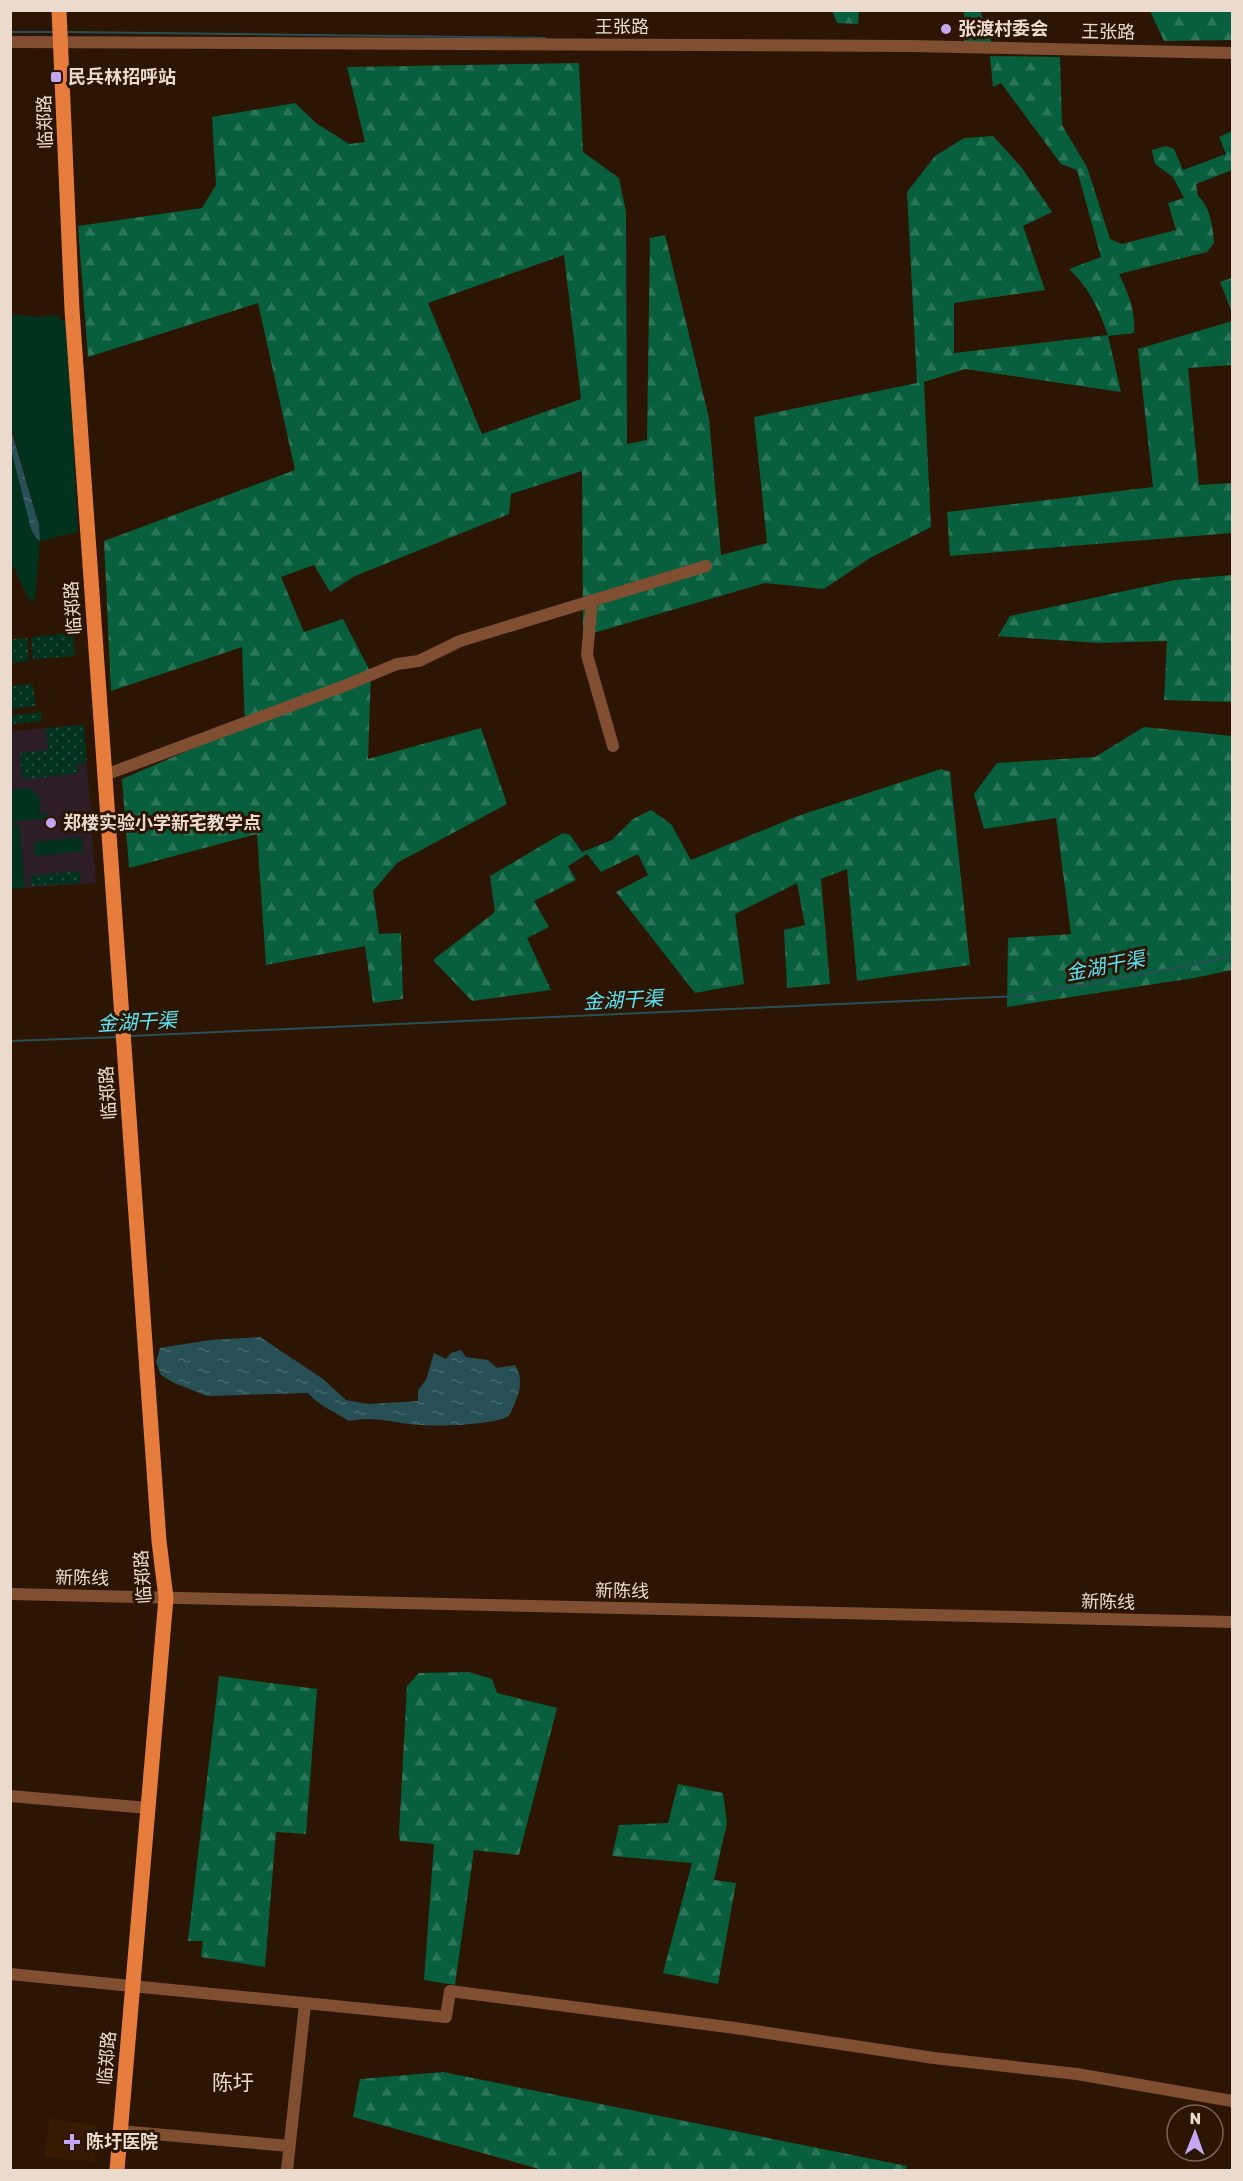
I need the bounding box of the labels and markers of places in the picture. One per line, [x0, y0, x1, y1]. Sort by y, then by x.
place label: 张渡村委会 [958, 18, 1048, 40]
marker: 张渡村委会 [939, 22, 953, 36]
place label: 民兵林招呼站 [68, 66, 176, 88]
marker: 民兵林招呼站 [49, 70, 63, 84]
place label: 郑楼实验小学新宅教学点 [63, 812, 261, 834]
marker: 郑楼实验小学新宅教学点 [44, 816, 58, 830]
place label: 陈圩医院 [86, 2131, 158, 2153]
marker: 陈圩医院 [63, 2133, 81, 2151]

